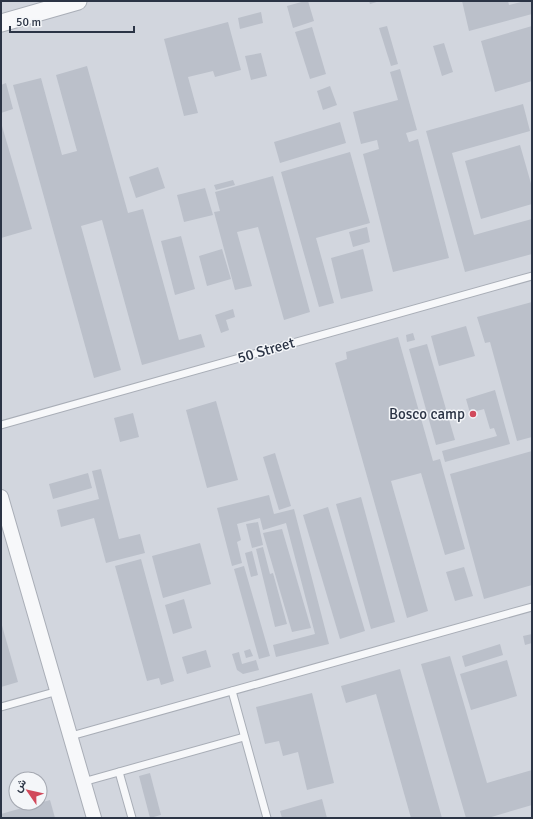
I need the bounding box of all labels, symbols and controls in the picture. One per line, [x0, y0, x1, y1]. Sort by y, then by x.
scale bar [10, 8, 134, 34]
text: 50 m [16, 15, 41, 30]
street label: 50 Street [235, 333, 297, 367]
place label: Bosco camp [389, 405, 465, 423]
marker: Bosco camp [468, 409, 478, 419]
north arrow [8, 771, 48, 811]
text: ش [11, 777, 29, 795]

